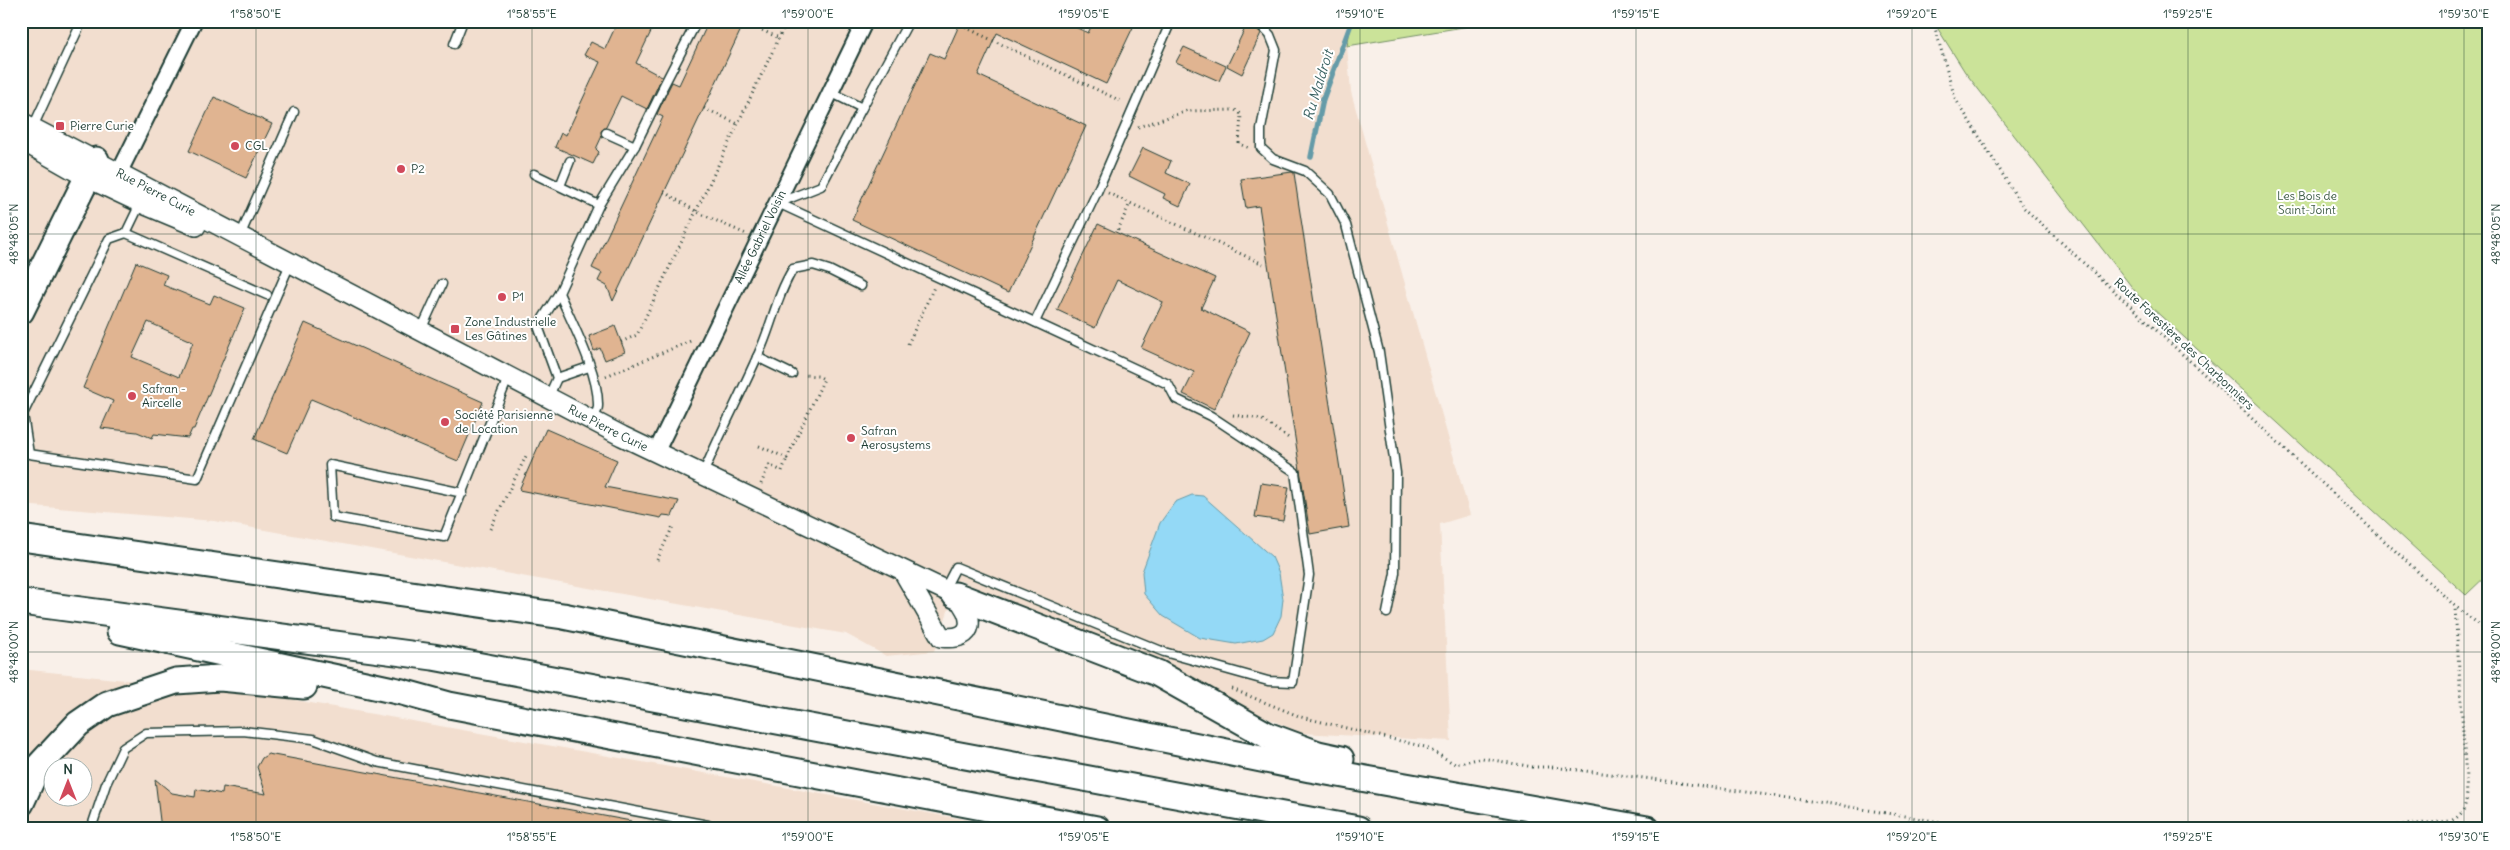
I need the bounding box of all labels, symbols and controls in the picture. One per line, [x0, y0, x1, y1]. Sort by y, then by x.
text: 1°58'50"E [231, 6, 281, 21]
text: 1°58'55"E [507, 6, 557, 21]
text: 1°59'00"E [782, 6, 834, 21]
text: 1°59'05"E [1059, 6, 1109, 21]
text: 1°59'10"E [1336, 6, 1384, 21]
text: 1°59'15"E [1612, 6, 1660, 21]
text: 1°59'20"E [1887, 6, 1937, 21]
text: 1°59'25"E [2163, 6, 2213, 21]
text: 1°59'30"E [2439, 6, 2489, 21]
water label: Ru Maldroit [1299, 46, 1338, 122]
place label: Pierre Curie [70, 118, 134, 133]
marker: Pierre Curie [54, 120, 66, 132]
place label: CGL [245, 138, 268, 153]
marker: CGL [229, 140, 241, 152]
place label: P2 [411, 161, 425, 176]
marker: P2 [395, 163, 407, 175]
street label: Rue Pierre Curie [114, 165, 198, 219]
street label: Allée Gabriel Voisin [731, 187, 789, 286]
park label: Les Bois de Saint-Joint [2277, 188, 2337, 217]
text: 48°48'05"N [6, 204, 21, 264]
text: 48°48'05"N [2488, 204, 2503, 264]
street label: Route Forestière des Charbonniers [2111, 275, 2258, 413]
place label: P1 [512, 289, 524, 304]
marker: P1 [496, 291, 508, 303]
place label: Zone Industrielle Les Gâtines [465, 314, 556, 343]
marker: Zone Industrielle Les Gâtines [449, 323, 461, 335]
place label: Safran - Aircelle [142, 381, 186, 410]
marker: Safran - Aircelle [126, 390, 138, 402]
street label: Rue Pierre Curie [566, 401, 651, 454]
place label: Société Parisienne de Location [455, 407, 553, 436]
marker: Société Parisienne de Location [439, 416, 451, 428]
place label: Safran Aerosystems [861, 423, 931, 452]
marker: Safran Aerosystems [845, 432, 857, 444]
text: 48°48'00"N [6, 621, 21, 683]
text: 48°48'00"N [2488, 621, 2503, 683]
north arrow [42, 758, 92, 808]
text: N [63, 760, 73, 778]
text: 1°58'50"E [231, 829, 281, 844]
text: 1°58'55"E [507, 829, 557, 844]
text: 1°59'00"E [782, 829, 834, 844]
text: 1°59'05"E [1059, 829, 1109, 844]
text: 1°59'10"E [1336, 829, 1384, 844]
text: 1°59'15"E [1612, 829, 1660, 844]
text: 1°59'20"E [1887, 829, 1937, 844]
text: 1°59'25"E [2163, 829, 2213, 844]
text: 1°59'30"E [2439, 829, 2489, 844]

